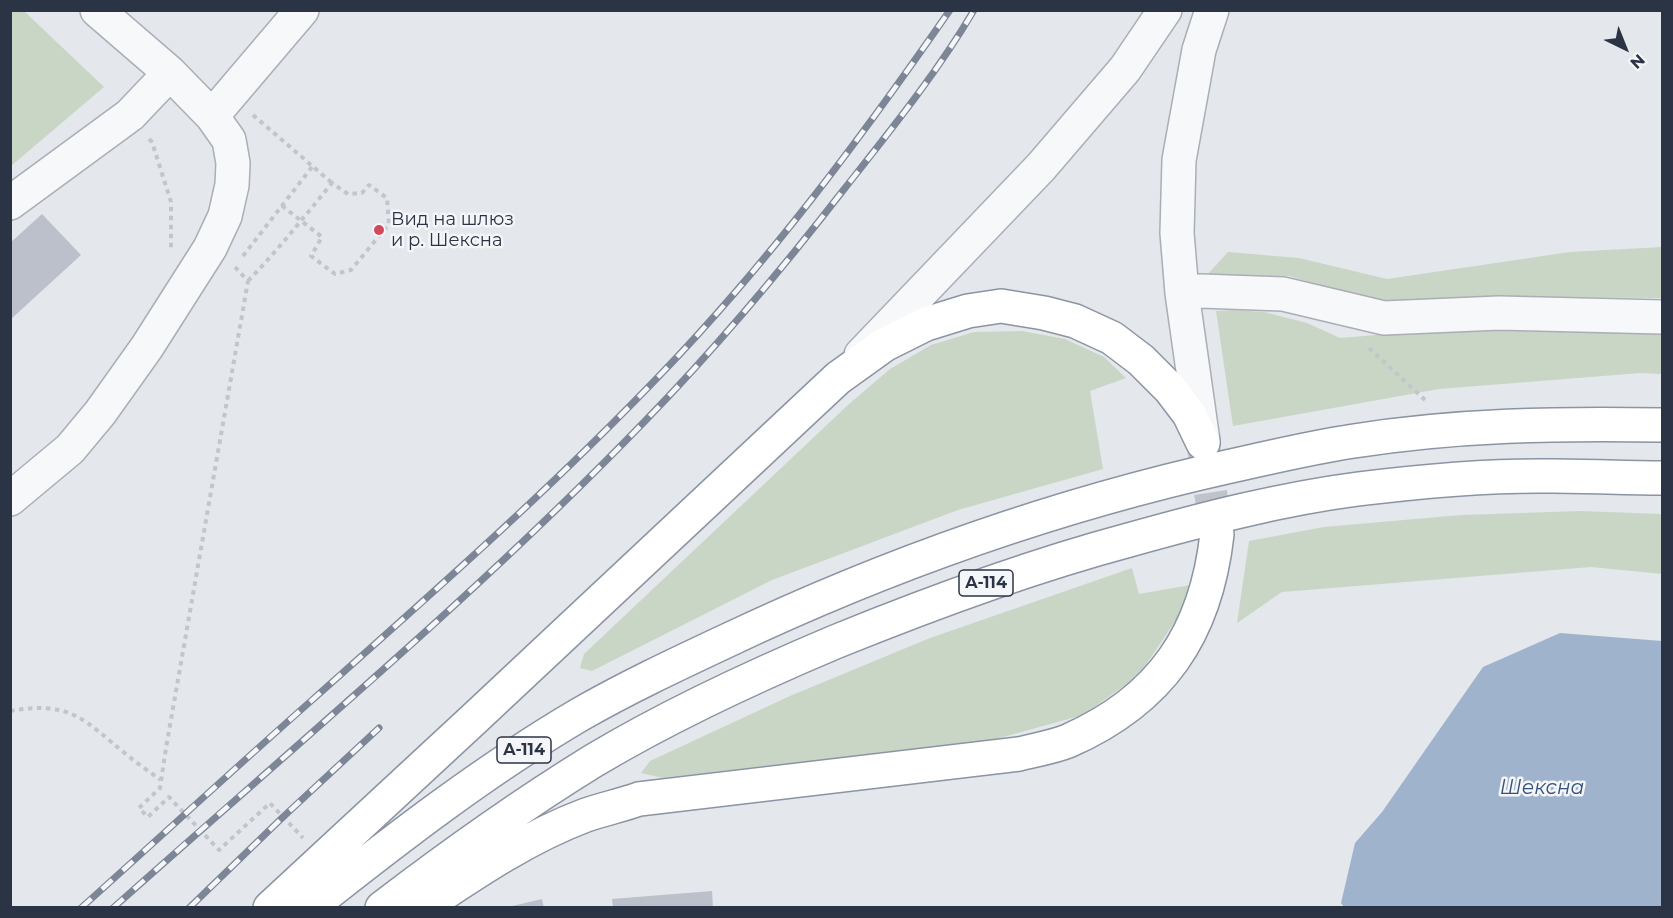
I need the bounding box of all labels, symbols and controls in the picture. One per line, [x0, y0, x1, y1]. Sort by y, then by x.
north arrow [1595, 18, 1655, 78]
text: N [1626, 50, 1649, 73]
place label: Вид на шлюз и р. Шексна [391, 209, 514, 252]
marker: Вид на шлюз и р. Шексна [372, 223, 386, 237]
road number: А-114 [959, 570, 1013, 596]
road number: А-114 [497, 737, 551, 763]
water label: Шексна [1500, 776, 1584, 800]

